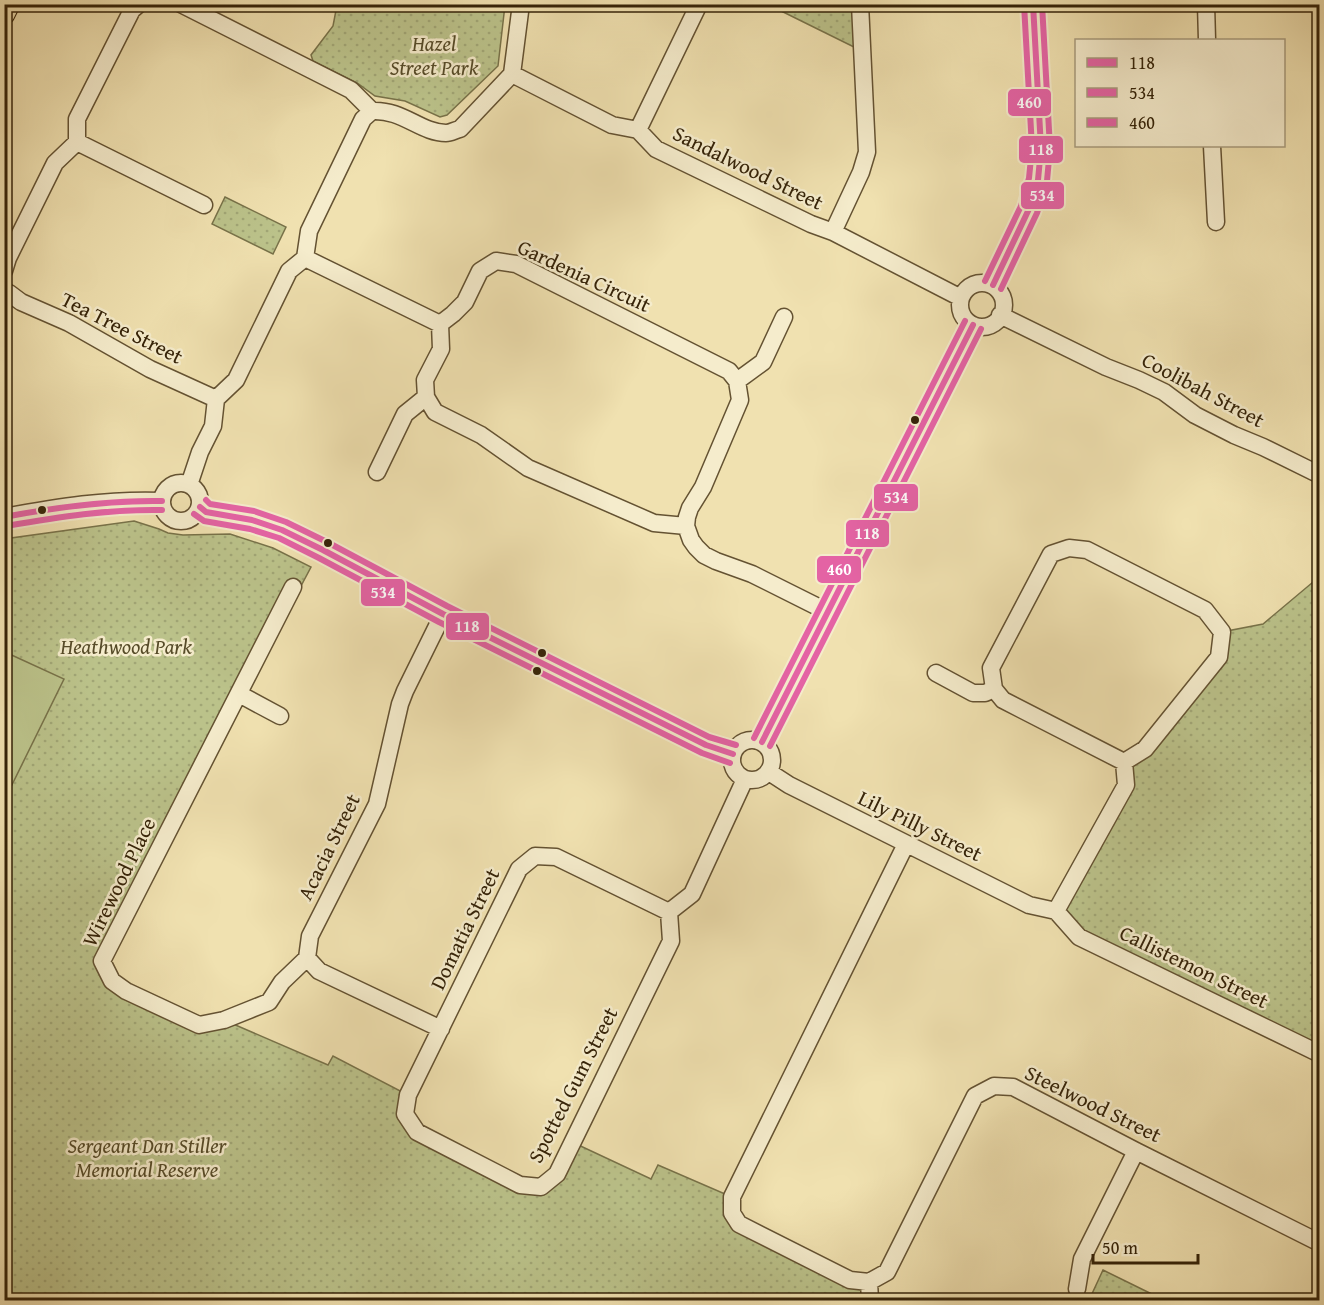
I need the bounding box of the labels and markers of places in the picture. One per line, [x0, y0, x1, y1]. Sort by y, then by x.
unlabelled marker [909, 414, 921, 426]
unlabelled marker [36, 504, 48, 516]
unlabelled marker [322, 537, 334, 549]
unlabelled marker [536, 647, 548, 659]
unlabelled marker [531, 665, 543, 677]

